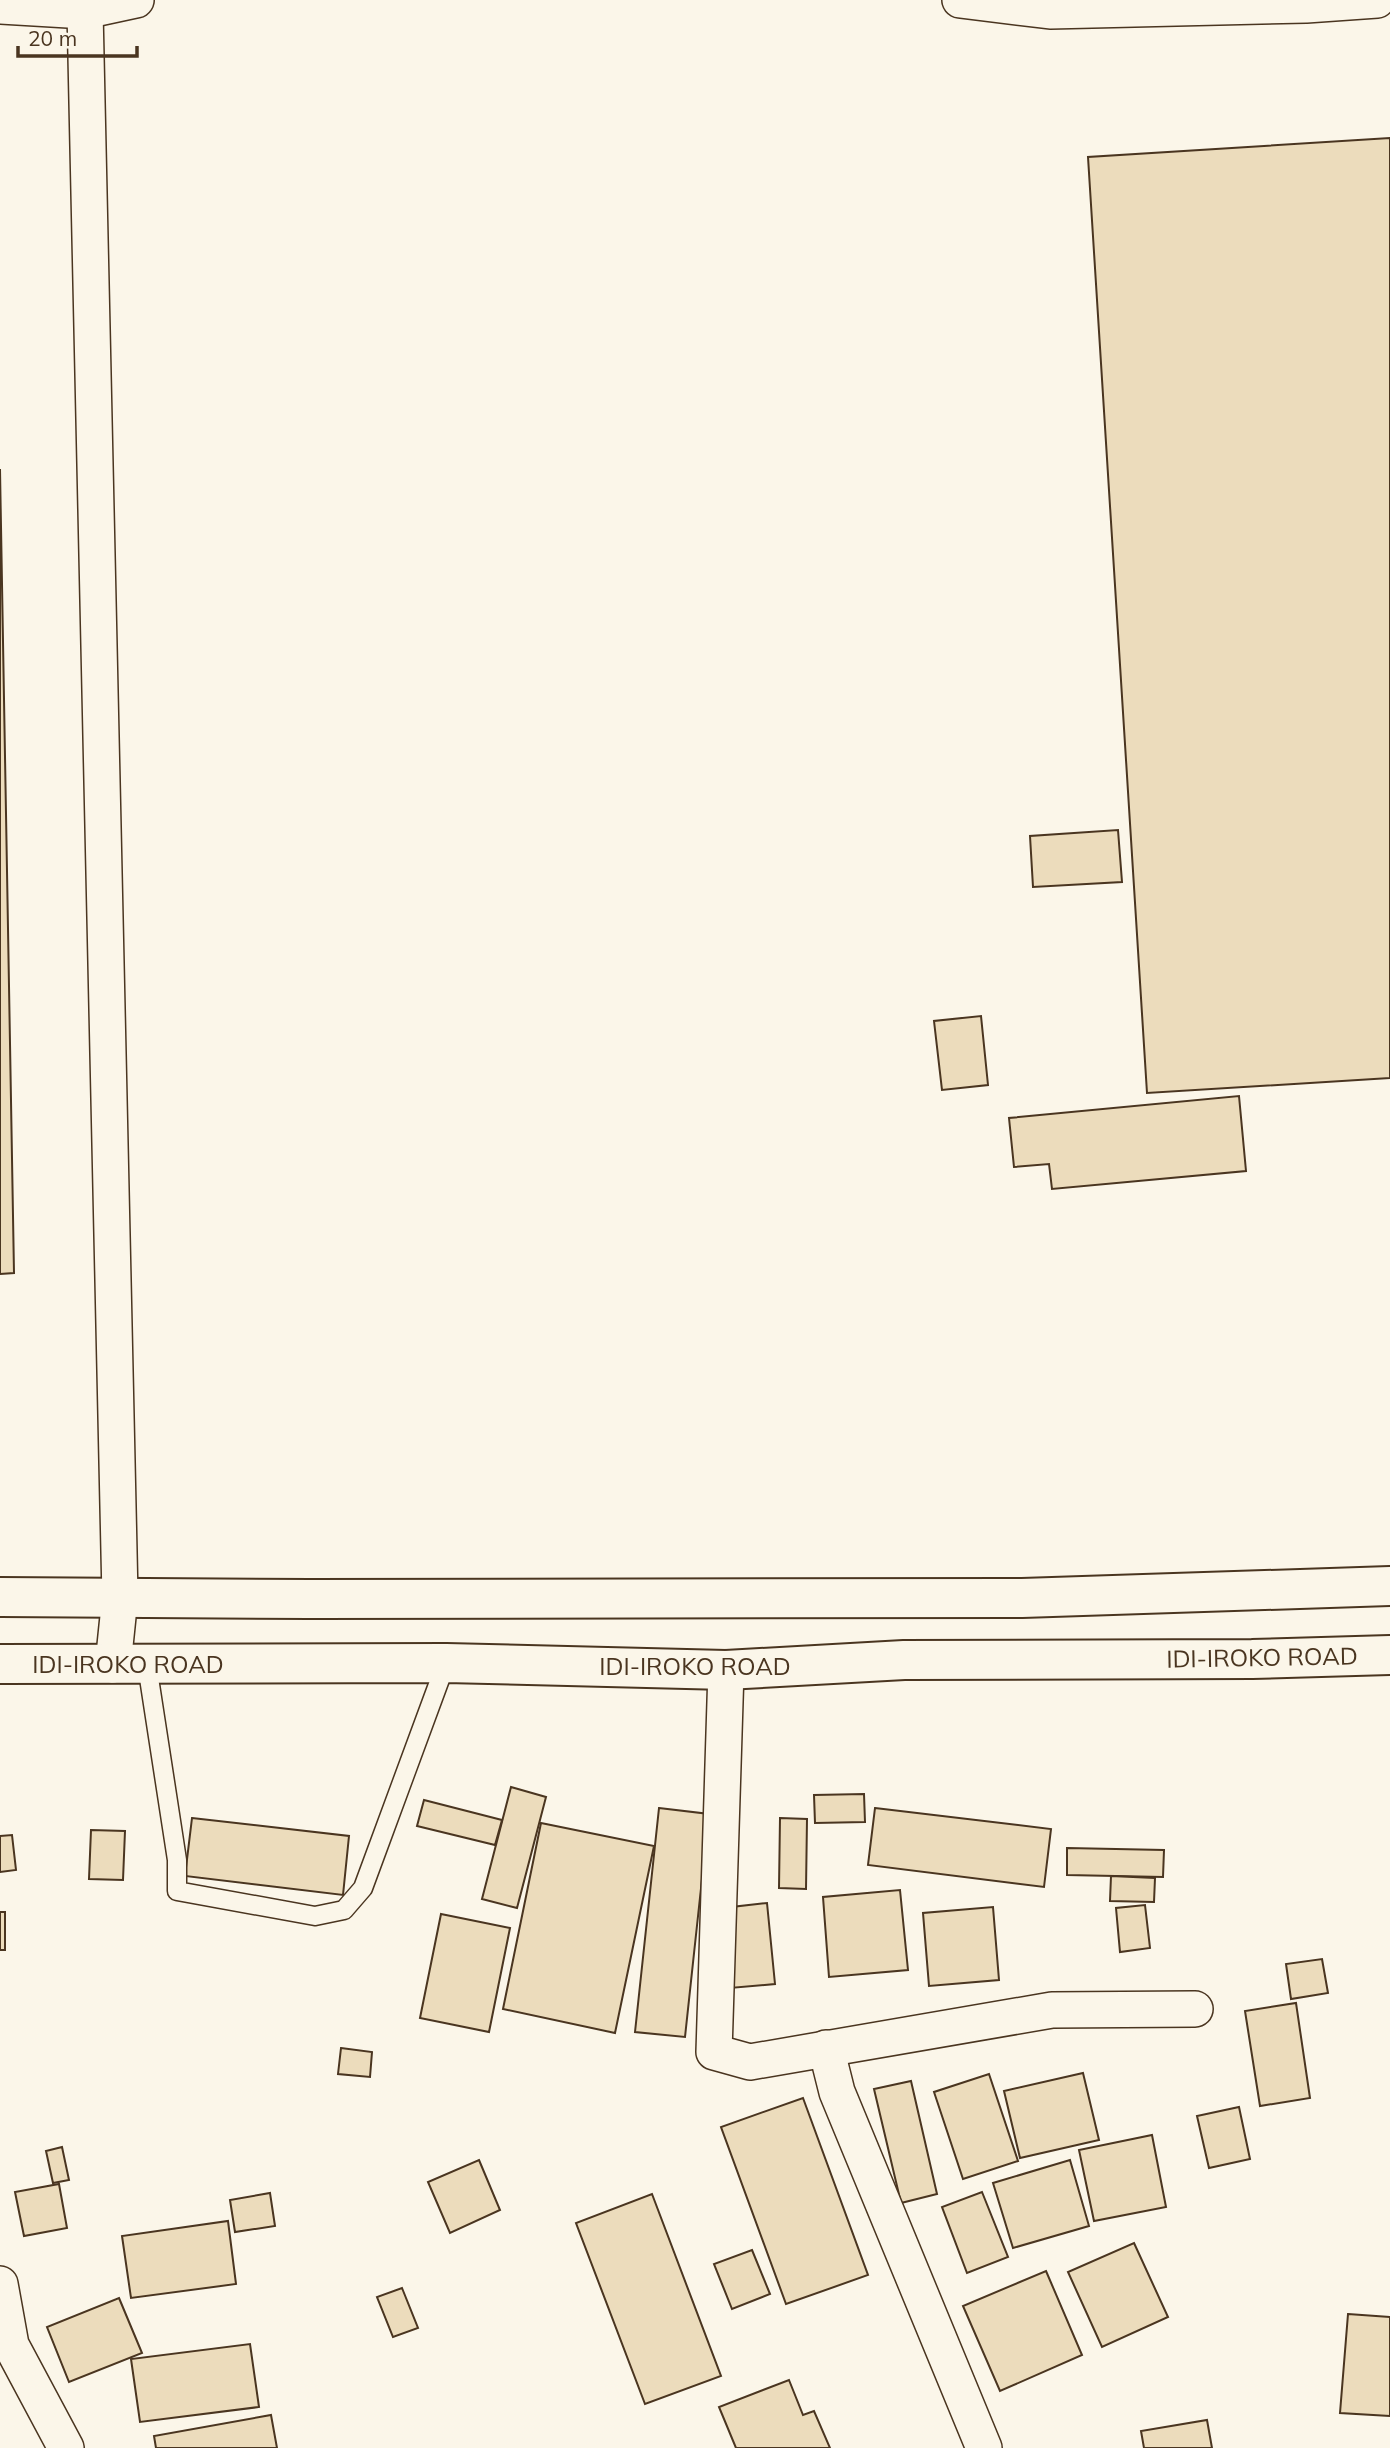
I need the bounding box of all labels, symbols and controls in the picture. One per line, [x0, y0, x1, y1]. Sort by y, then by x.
scale bar [18, 14, 136, 58]
text: 20 m [28, 25, 77, 51]
street label: IDI-IROKO ROAD [1166, 1640, 1358, 1674]
street label: IDI-IROKO ROAD [32, 1649, 224, 1679]
street label: IDI-IROKO ROAD [599, 1651, 791, 1681]

